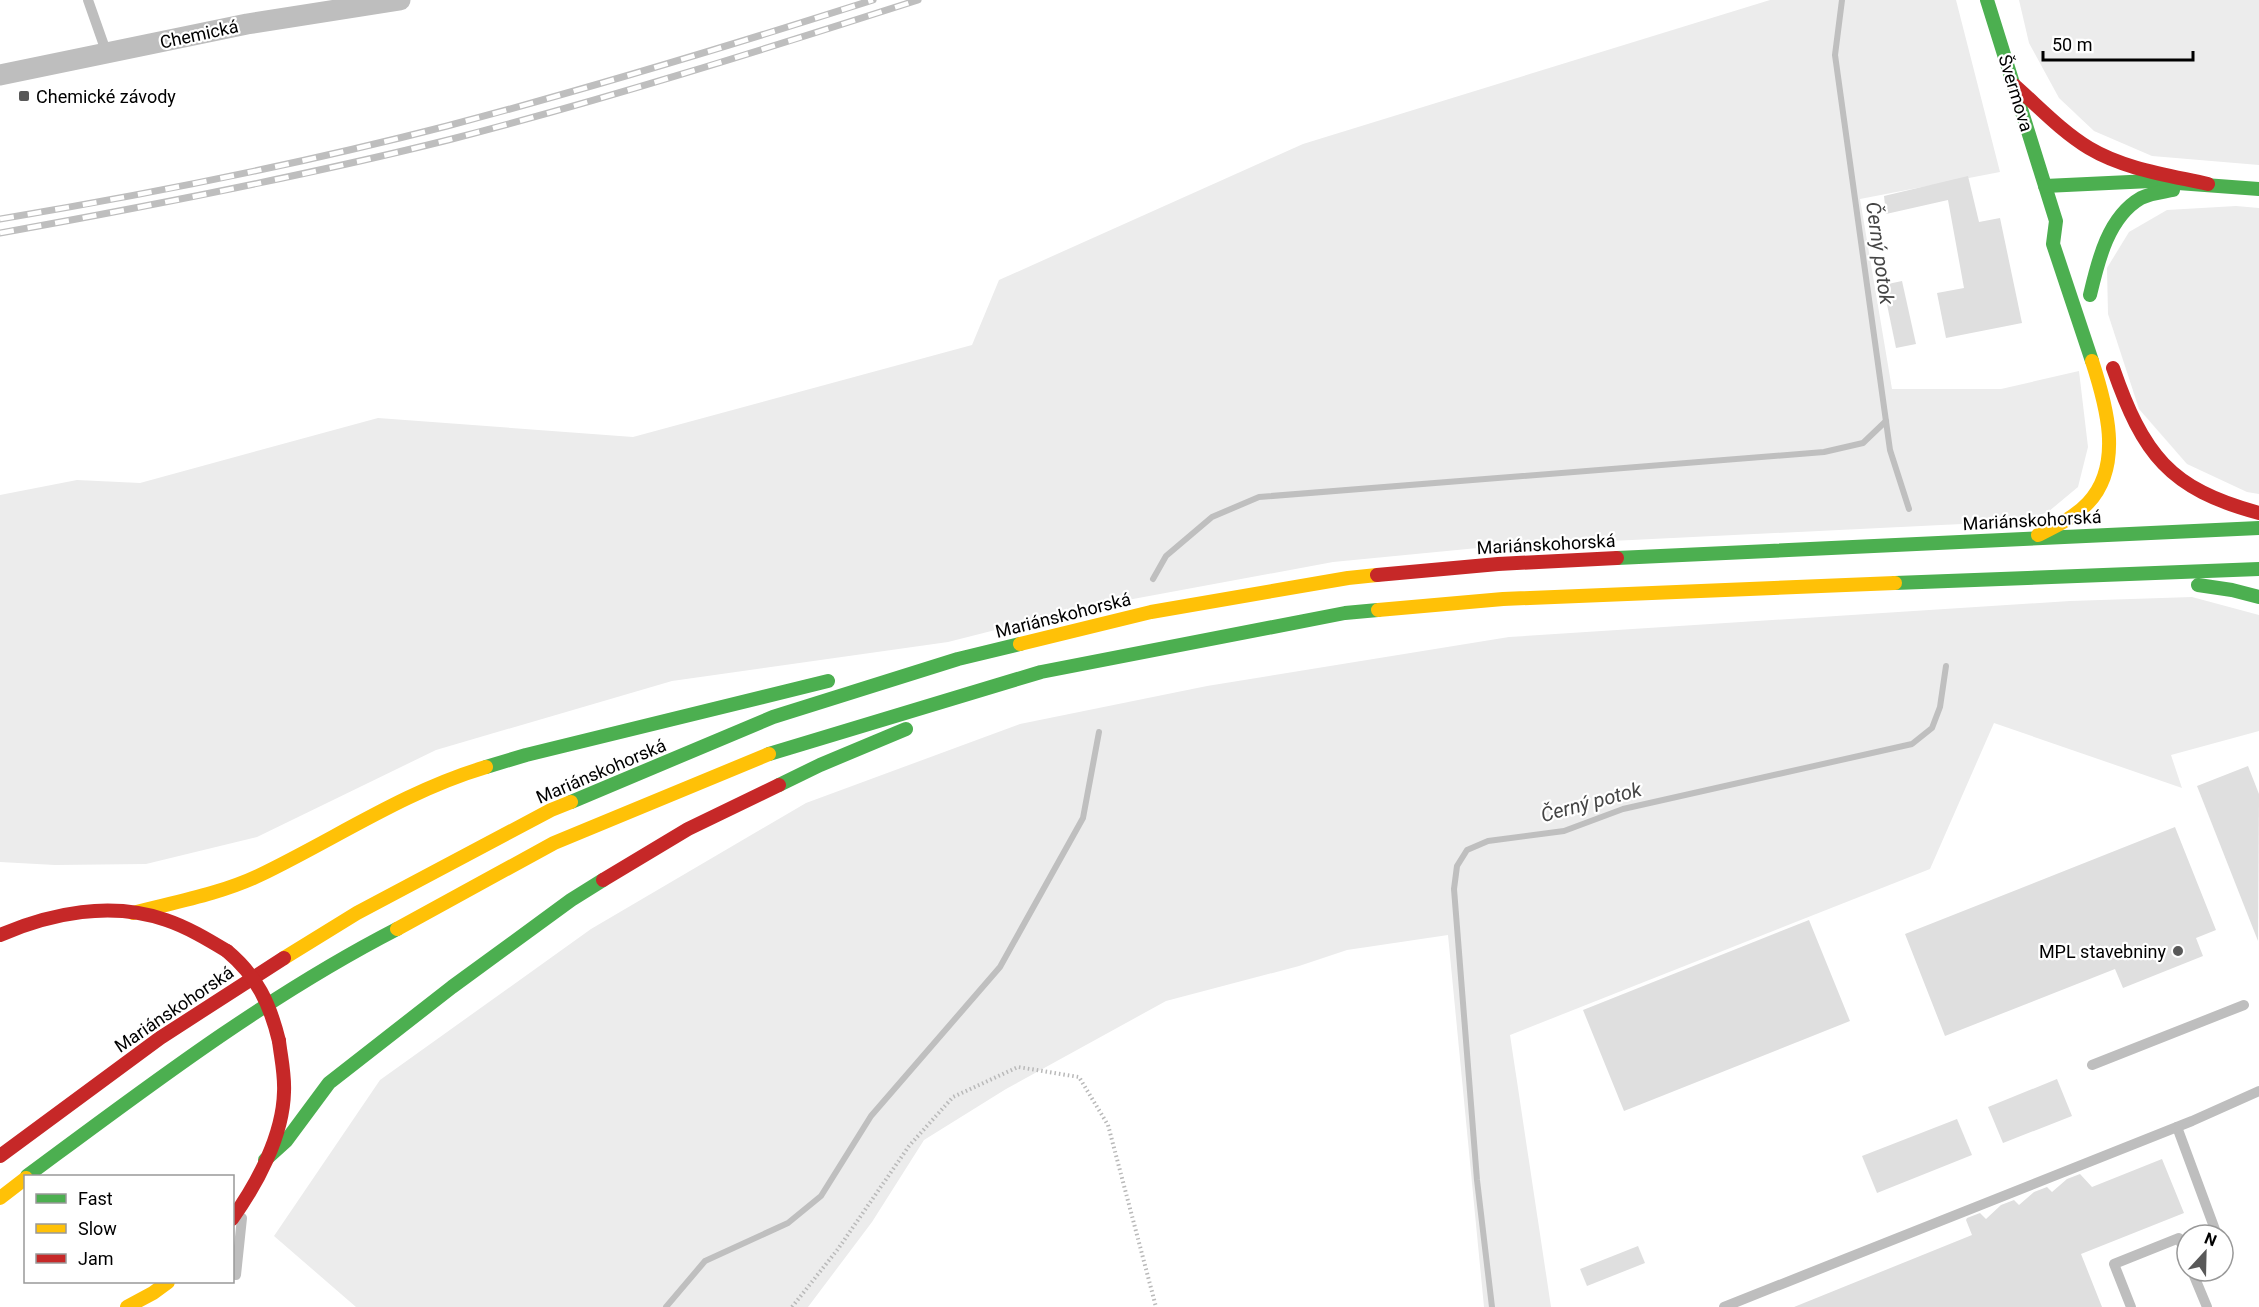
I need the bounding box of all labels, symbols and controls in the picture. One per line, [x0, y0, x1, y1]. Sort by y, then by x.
street label: Chemická [158, 15, 240, 53]
scale bar [2043, 24, 2193, 62]
text: 50 m [2052, 34, 2092, 55]
street label: Švermova [1994, 52, 2038, 134]
place label: Chemické závody [36, 86, 176, 107]
marker: Chemické závody [17, 89, 31, 103]
water label: Černý potok [1861, 200, 1899, 307]
street label: Mariánskohorská [1962, 506, 2102, 534]
street label: Mariánskohorská [1476, 530, 1616, 558]
street label: Mariánskohorská [993, 588, 1133, 642]
street label: Mariánskohorská [533, 734, 669, 808]
water label: Černý potok [1538, 777, 1645, 827]
place label: MPL stavebniny [2039, 941, 2166, 962]
marker: MPL stavebniny [2171, 944, 2185, 958]
street label: Mariánskohorská [111, 961, 237, 1057]
legend [24, 1175, 234, 1283]
text: Fast [78, 1188, 113, 1209]
text: Slow [78, 1218, 117, 1239]
north arrow [2175, 1223, 2235, 1283]
text: N [2202, 1229, 2219, 1250]
text: Jam [78, 1248, 114, 1269]

